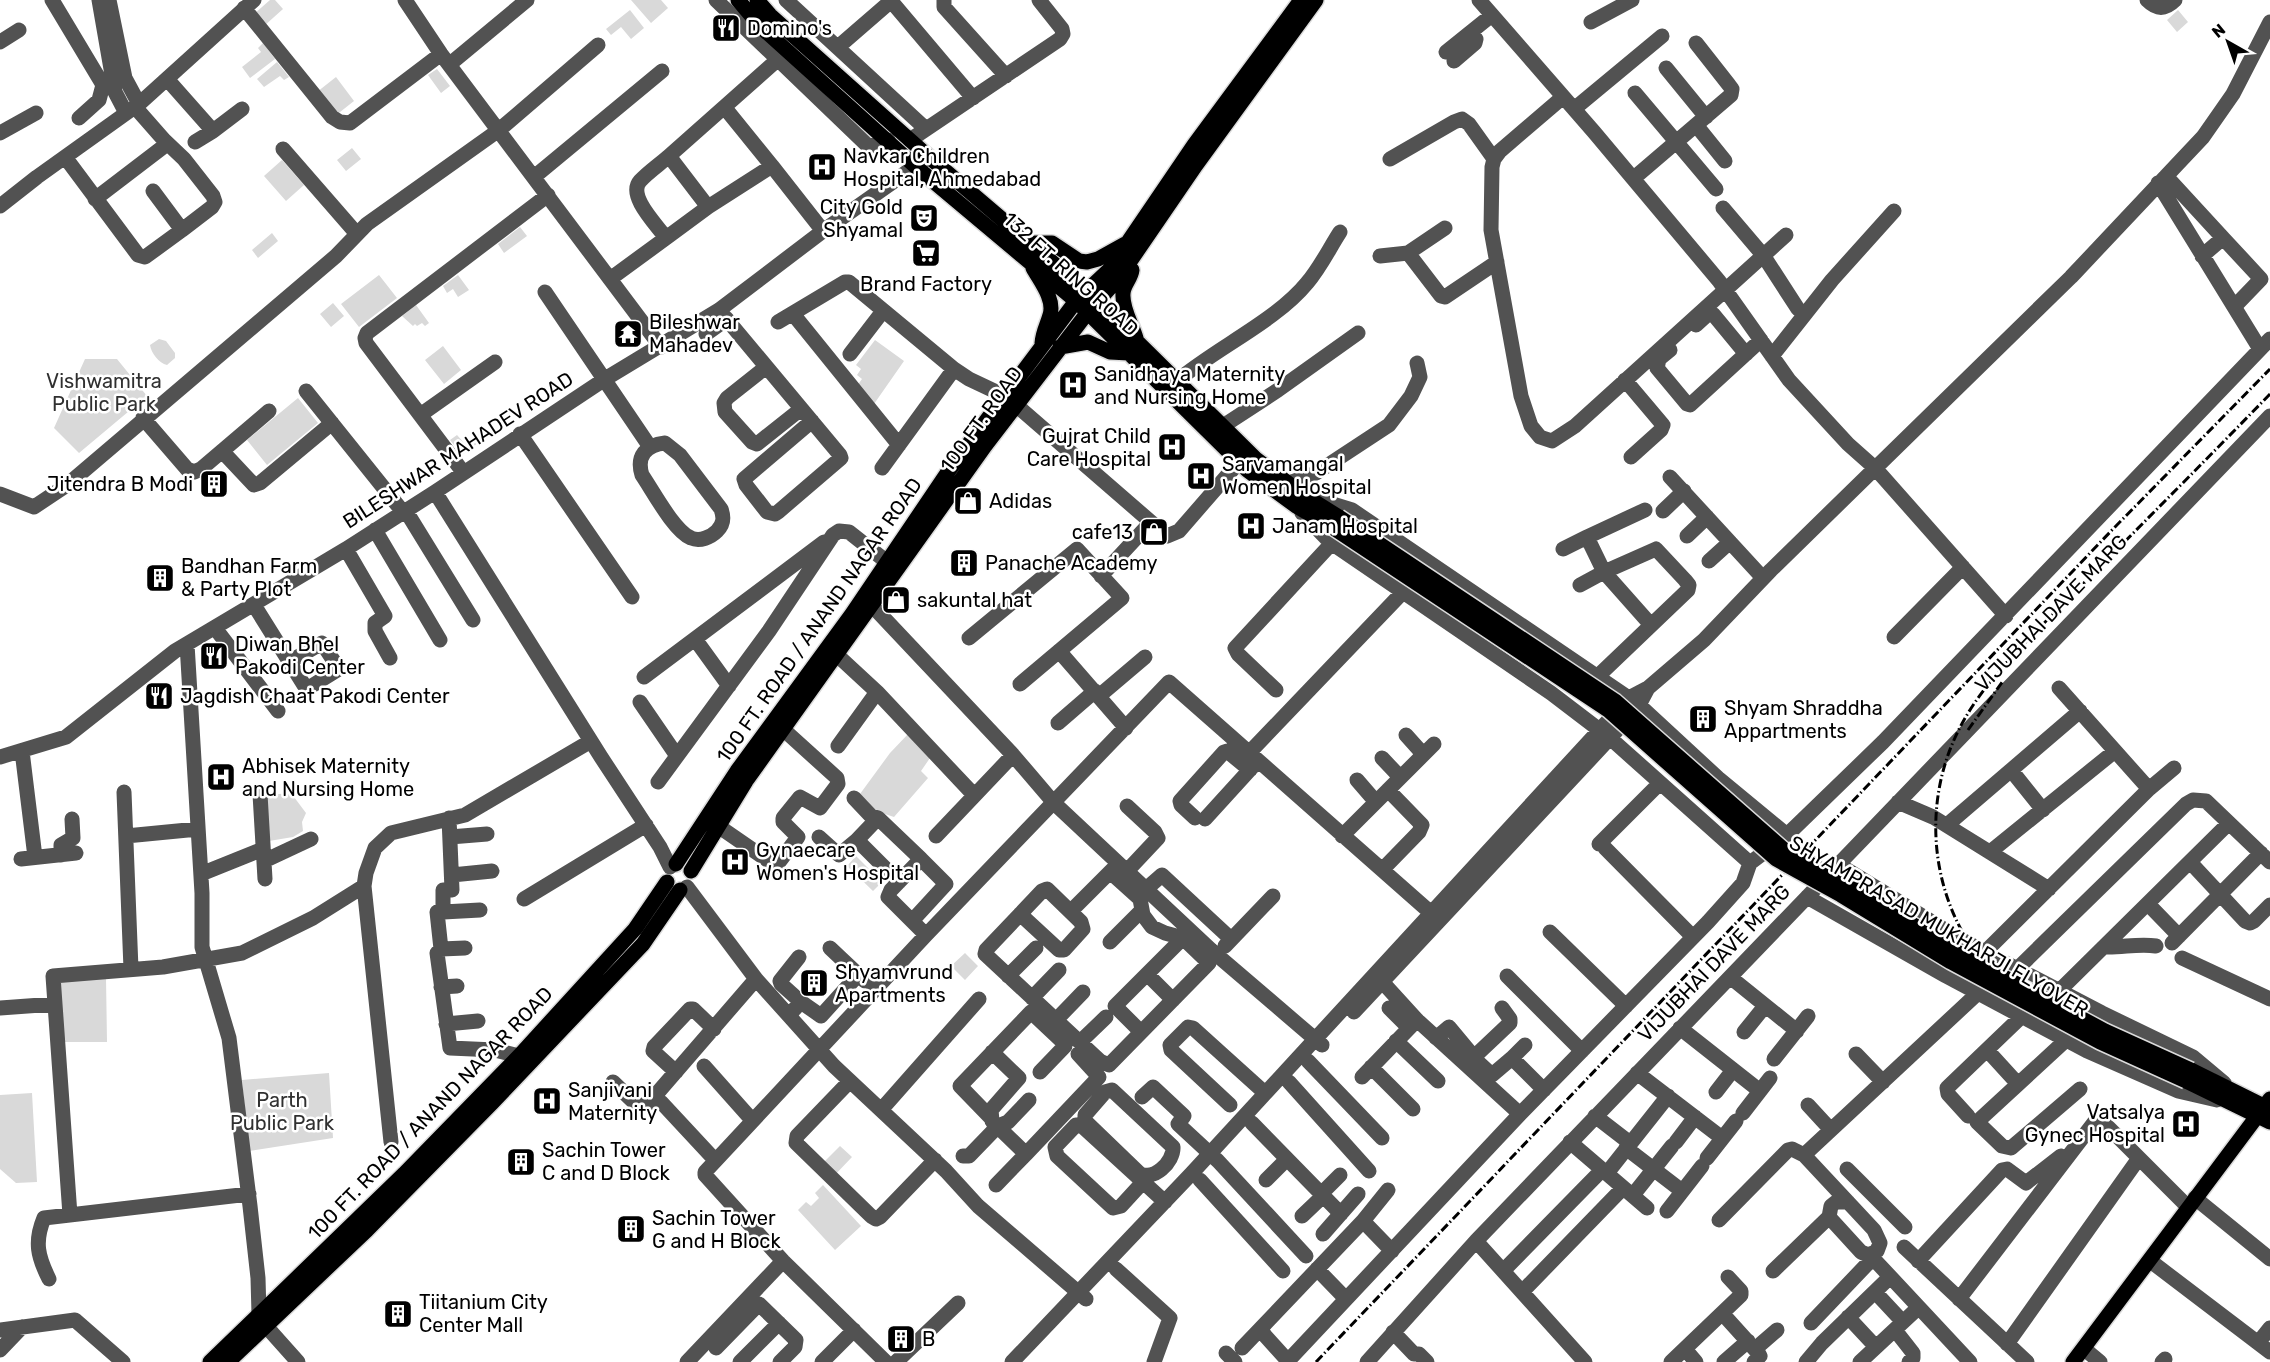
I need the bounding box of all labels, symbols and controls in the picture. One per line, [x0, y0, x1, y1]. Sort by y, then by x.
restaurant icon: Domino's [710, 12, 742, 44]
north arrow [2198, 12, 2258, 72]
place label: Domino's [747, 16, 832, 40]
text: N [2208, 20, 2229, 42]
place label: Navkar Children Hospital, Ahmedabad [843, 144, 1041, 191]
hospital icon: Navkar Children Hospital, Ahmedabad [806, 151, 838, 183]
place label: City Gold Shyamal [820, 195, 903, 242]
theatre icon: City Gold Shyamal [908, 202, 940, 234]
street label: 132 FT. RING ROAD [998, 207, 1144, 341]
supermarket icon: Brand Factory [910, 237, 942, 269]
place label: Brand Factory [860, 272, 992, 296]
place label: Bileshwar Mahadev [649, 310, 740, 357]
temple icon: Bileshwar Mahadev [612, 318, 644, 350]
street label: 100 FT. ROAD [935, 362, 1027, 476]
place label: Sanidhaya Maternity and Nursing Home [1094, 362, 1285, 409]
street label: BILESHWAR MAHADEV ROAD [338, 367, 578, 533]
park label: Vishwamitra Public Park [46, 369, 162, 416]
hospital icon: Sanidhaya Maternity and Nursing Home [1057, 369, 1089, 401]
place label: Gujrat Child Care Hospital [1027, 424, 1151, 471]
hospital icon: Gujrat Child Care Hospital [1156, 431, 1188, 463]
place label: Sarvamangal Women Hospital [1222, 452, 1372, 499]
hospital icon: Sarvamangal Women Hospital [1185, 460, 1217, 492]
building icon: Jitendra B Modi [198, 468, 230, 500]
place label: Jitendra B Modi [47, 472, 193, 496]
street label: 100 FT. ROAD / ANAND NAGAR ROAD [711, 473, 927, 767]
shop icon: Adidas [952, 485, 984, 517]
place label: Adidas [989, 489, 1052, 513]
hospital icon: Janam Hospital [1235, 510, 1267, 542]
place label: Janam Hospital [1272, 514, 1418, 538]
shop icon: cafe13 [1138, 516, 1170, 548]
place label: cafe13 [1072, 520, 1133, 544]
street label: VIJUBHAI DAVE MARG [1970, 530, 2132, 696]
building icon: Panache Academy [948, 547, 980, 579]
place label: Panache Academy [985, 551, 1158, 575]
place label: Bandhan Farm & Party Plot [181, 554, 317, 601]
building icon: Bandhan Farm & Party Plot [144, 562, 176, 594]
shop icon: sakuntal hat [880, 584, 912, 616]
place label: sakuntal hat [917, 588, 1032, 612]
place label: Diwan Bhel Pakodi Center [235, 632, 365, 679]
restaurant icon: Diwan Bhel Pakodi Center [198, 640, 230, 672]
restaurant icon: Jagdish Chaat Pakodi Center [143, 680, 175, 712]
place label: Jagdish Chaat Pakodi Center [180, 684, 450, 708]
place label: Shyam Shraddha Appartments [1724, 696, 1883, 743]
building icon: Shyam Shraddha Appartments [1687, 703, 1719, 735]
place label: Abhisek Maternity and Nursing Home [242, 754, 414, 801]
hospital icon: Abhisek Maternity and Nursing Home [205, 761, 237, 793]
street label: SHYAMPRASAD MUKHARJI FLYOVER [1785, 830, 2093, 1022]
place label: Gynaecare Women's Hospital [756, 838, 919, 885]
hospital icon: Gynaecare Women's Hospital [719, 846, 751, 878]
street label: VIJUBHAI DAVE MARG [1633, 880, 1795, 1046]
place label: Shyamvrund Apartments [835, 960, 953, 1007]
building icon: Shyamvrund Apartments [798, 967, 830, 999]
street label: 100 FT. ROAD / ANAND NAGAR ROAD [303, 982, 557, 1244]
place label: Sanjivani Maternity [568, 1078, 657, 1125]
hospital icon: Sanjivani Maternity [531, 1085, 563, 1117]
park label: Parth Public Park [230, 1088, 335, 1135]
place label: Vatsalya Gynec Hospital [2025, 1100, 2165, 1147]
hospital icon: Vatsalya Gynec Hospital [2170, 1108, 2202, 1140]
place label: Sachin Tower C and D Block [542, 1138, 671, 1185]
building icon: Sachin Tower C and D Block [505, 1146, 537, 1178]
place label: Sachin Tower G and H Block [652, 1206, 781, 1253]
building icon: Sachin Tower G and H Block [615, 1213, 647, 1245]
place label: Tiitanium City Center Mall [419, 1290, 548, 1337]
building icon: Tiitanium City Center Mall [382, 1298, 414, 1330]
building icon: B [885, 1323, 917, 1355]
place label: B [922, 1327, 935, 1351]

